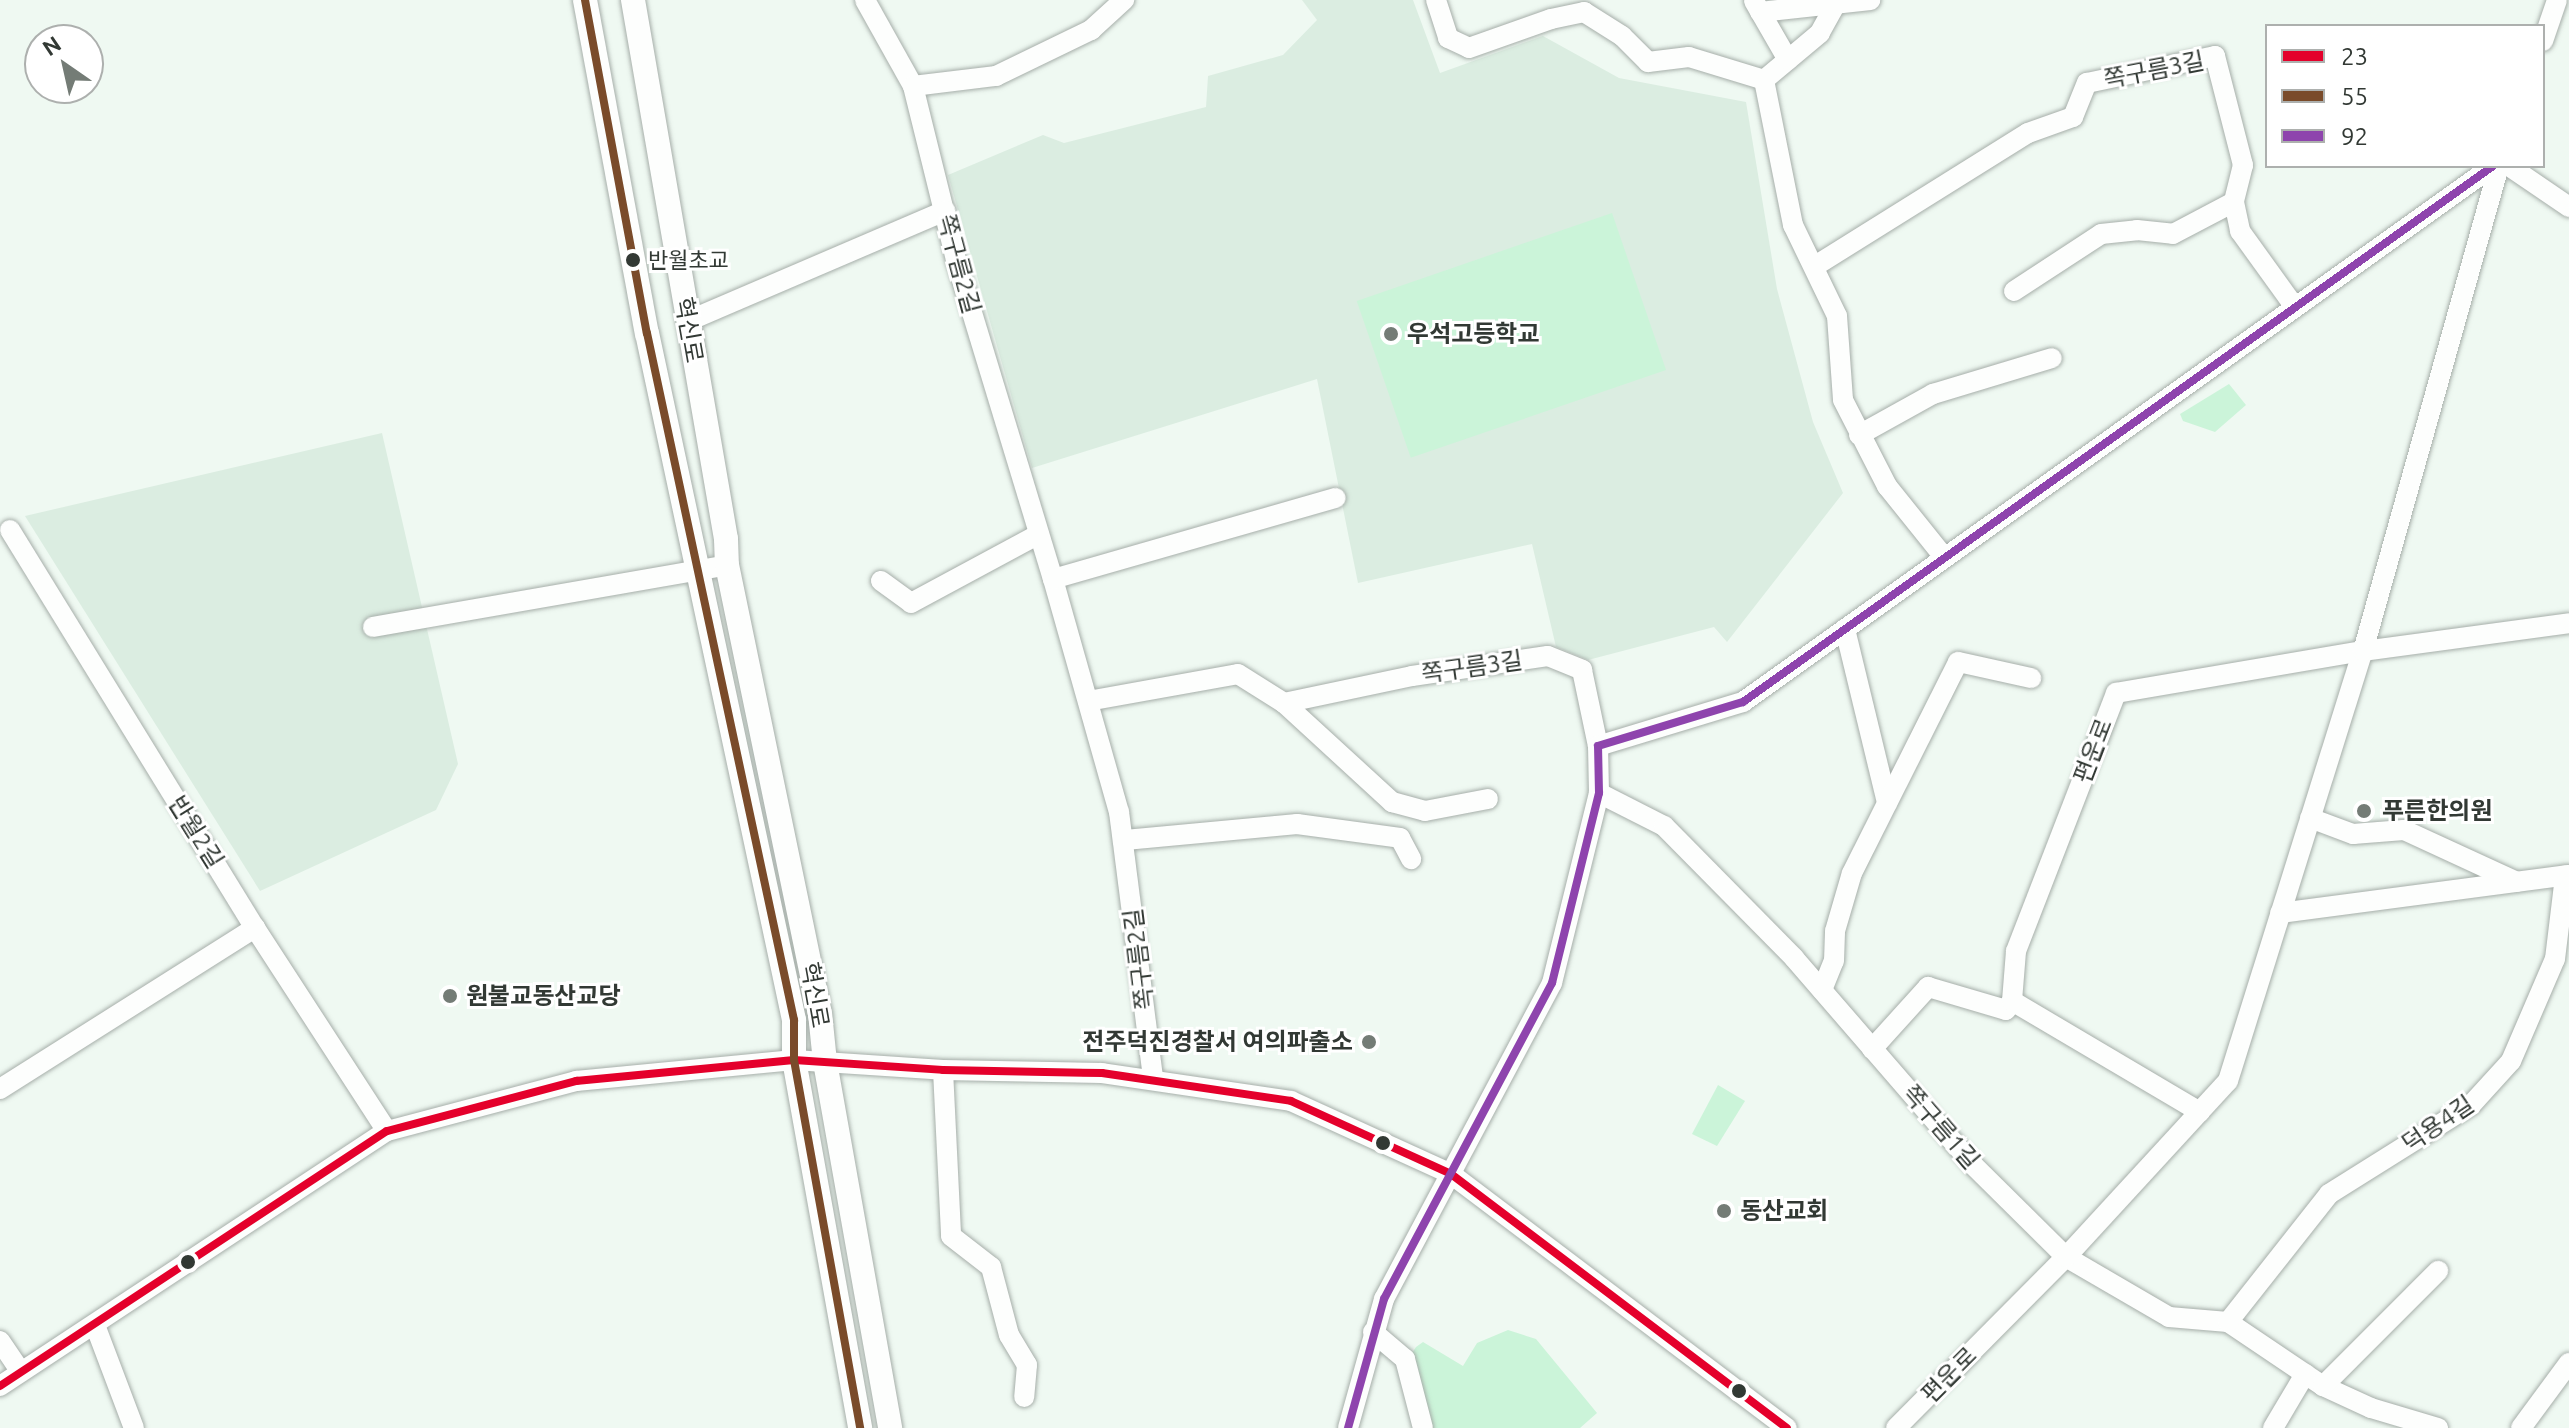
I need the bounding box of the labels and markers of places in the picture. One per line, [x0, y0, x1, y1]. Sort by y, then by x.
place label: 반월초교 [648, 247, 729, 273]
marker: 반월초교 [625, 252, 641, 268]
place label: 우석고등학교 [1407, 320, 1539, 348]
marker: 우석고등학교 [1382, 325, 1400, 343]
place label: 푸른한의원 [2382, 797, 2492, 825]
marker: 푸른한의원 [2353, 800, 2375, 822]
place label: 원불교동산교당 [466, 982, 621, 1010]
marker: 원불교동산교당 [441, 987, 459, 1005]
place label: 전주덕진경찰서 여의파출소 [1082, 1028, 1353, 1056]
marker: 전주덕진경찰서 여의파출소 [1360, 1033, 1378, 1051]
unlabelled marker [1375, 1135, 1391, 1151]
place label: 동산교회 [1740, 1197, 1828, 1225]
marker: 동산교회 [1715, 1202, 1733, 1220]
unlabelled marker [180, 1254, 196, 1270]
unlabelled marker [1731, 1383, 1747, 1399]

